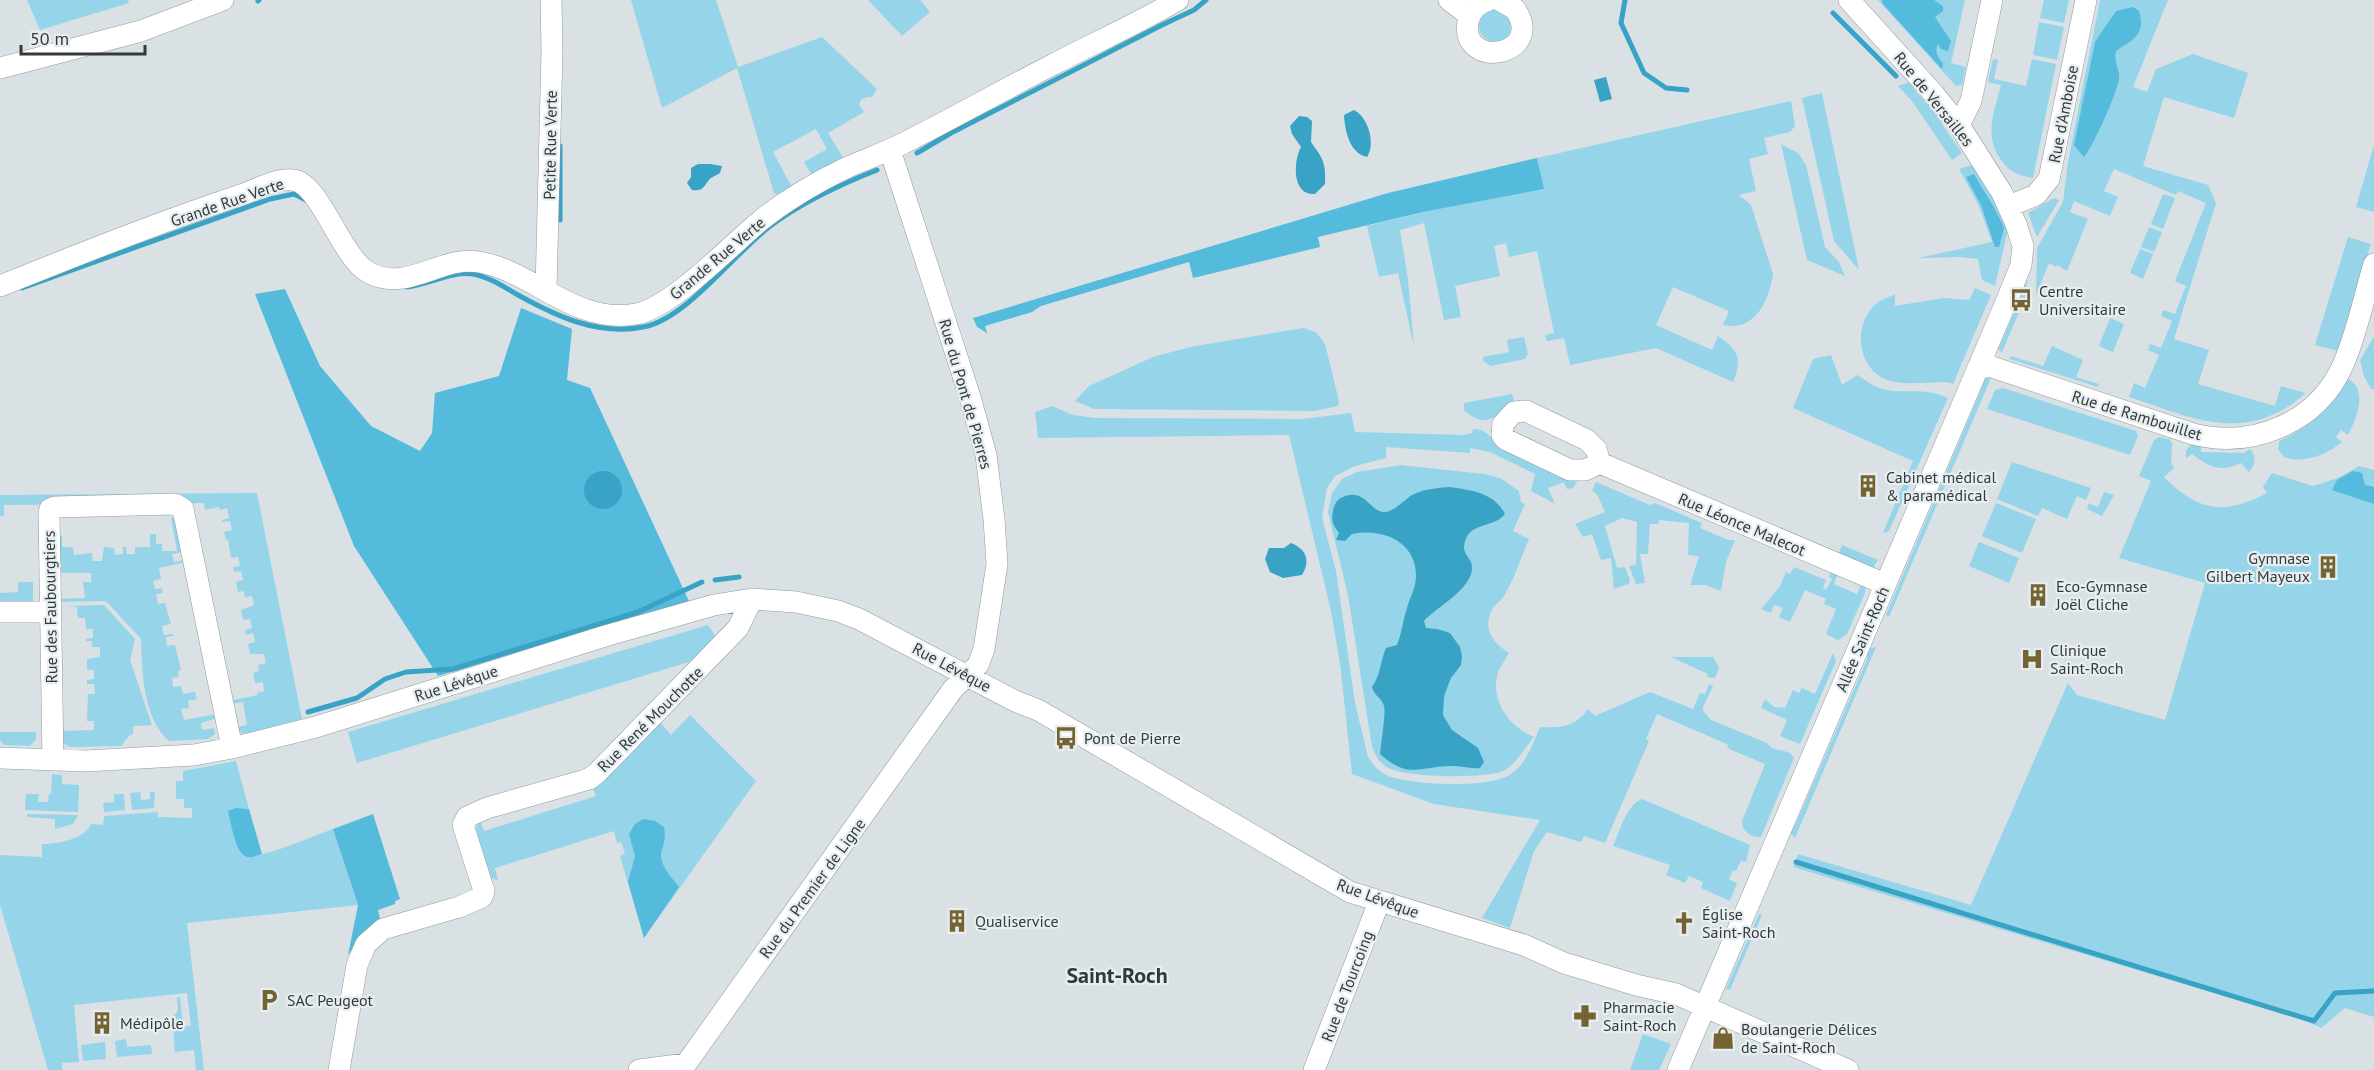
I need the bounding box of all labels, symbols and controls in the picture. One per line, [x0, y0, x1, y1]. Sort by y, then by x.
scale bar [21, 18, 146, 56]
text: 50 m [30, 27, 69, 50]
street label: Rue de Versailles [1890, 48, 1978, 150]
street label: Rue d'Amboise [2044, 63, 2082, 165]
street label: Petite Rue Verte [539, 90, 561, 200]
street label: Grande Rue Verte [168, 173, 286, 231]
street label: Grande Rue Verte [665, 212, 769, 304]
place label: Centre Universitaire [2039, 281, 2126, 319]
bus stop icon: Centre Universitaire [2008, 287, 2034, 313]
street label: Rue du Pont de Pierres [935, 317, 997, 472]
street label: Rue de Rambouillet [2070, 386, 2205, 444]
place label: Cabinet médical & paramédical [1886, 467, 1996, 505]
building icon: Cabinet médical & paramédical [1855, 473, 1881, 499]
street label: Rue Léonce Malecot [1675, 488, 1809, 560]
street label: Rue des Faubourgtiers [39, 530, 61, 684]
place label: Gymnase Gilbert Mayeux [2206, 548, 2310, 586]
building icon: Gymnase Gilbert Mayeux [2315, 554, 2341, 580]
place label: Eco-Gymnase Joël Cliche [2055, 576, 2148, 614]
building icon: Eco-Gymnase Joël Cliche [2025, 582, 2051, 608]
street label: Allée Saint-Roch [1831, 583, 1893, 695]
street label: Rue Lévêque [909, 638, 995, 696]
place label: Clinique Saint-Roch [2050, 640, 2123, 678]
hospital icon: Clinique Saint-Roch [2019, 646, 2045, 672]
street label: Rue Lévêque [412, 660, 500, 706]
street label: Rue René Mouchotte [593, 662, 707, 776]
bus stop icon: Pont de Pierre [1053, 725, 1079, 751]
place label: Pont de Pierre [1084, 728, 1181, 748]
street label: Rue du Premier de Ligne [755, 814, 869, 962]
street label: Rue Lévêque [1334, 874, 1422, 922]
place label: Église Saint-Roch [1702, 904, 1775, 942]
building icon: Qualiservice [944, 908, 970, 934]
church icon: Église Saint-Roch [1671, 910, 1697, 936]
place label: Qualiservice [975, 911, 1059, 931]
street label: Rue de Tourcoing [1317, 928, 1377, 1044]
district label: Saint-Roch [1066, 961, 1168, 989]
parking icon: SAC Peugeot [256, 987, 282, 1013]
place label: SAC Peugeot [287, 990, 373, 1010]
place label: Pharmacie Saint-Roch [1603, 997, 1676, 1035]
pharmacy icon: Pharmacie Saint-Roch [1572, 1003, 1598, 1029]
building icon: Médipôle [89, 1010, 115, 1036]
place label: Médipôle [120, 1013, 184, 1033]
place label: Boulangerie Délices de Saint-Roch [1741, 1019, 1877, 1057]
shop icon: Boulangerie Délices de Saint-Roch [1710, 1025, 1736, 1051]

